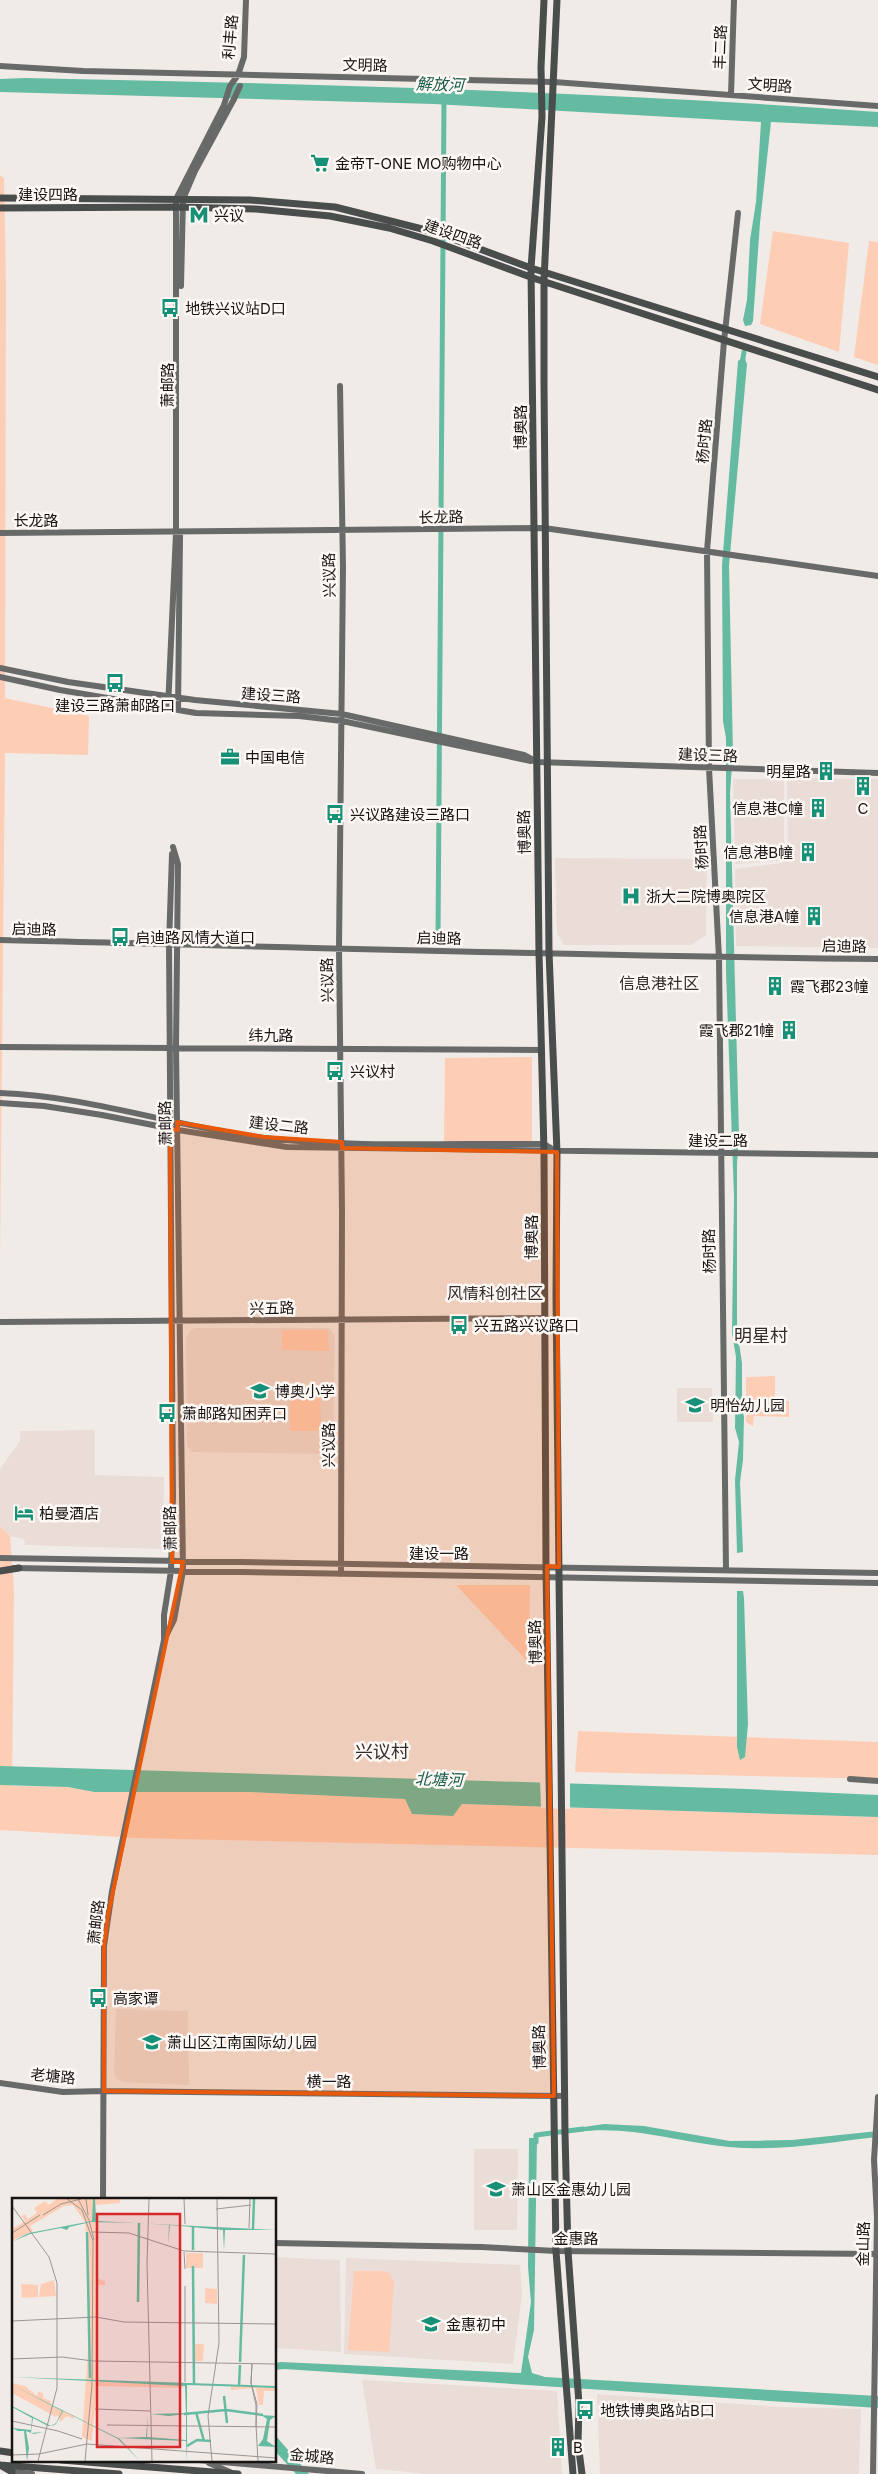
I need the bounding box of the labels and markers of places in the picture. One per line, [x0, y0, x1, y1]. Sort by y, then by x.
supermarket icon: 金帝T-ONE MO购物中心 [309, 152, 331, 174]
place label: 金帝T-ONE MO购物中心 [335, 154, 502, 173]
metro station icon: 兴议 [188, 204, 210, 226]
place label: 兴议 [214, 206, 244, 225]
bus stop icon: 地铁兴议站D口 [159, 297, 181, 319]
place label: 地铁兴议站D口 [185, 299, 286, 318]
bus stop icon: 建设三路萧邮路口 [104, 672, 126, 694]
place label: 建设三路萧邮路口 [55, 696, 175, 715]
office icon: 中国电信 [219, 746, 241, 768]
place label: 中国电信 [245, 748, 305, 767]
building icon: 明星路 [815, 760, 837, 782]
place label: 明星路 [766, 762, 811, 781]
building icon: C [852, 775, 874, 797]
building icon: 信息港C幢 [807, 797, 829, 819]
place label: 信息港C幢 [732, 799, 803, 818]
place label: C [858, 799, 869, 818]
bus stop icon: 兴议路建设三路口 [324, 803, 346, 825]
place label: 兴议路建设三路口 [350, 805, 470, 824]
building icon: 信息港B幢 [797, 841, 819, 863]
place label: 信息港B幢 [723, 843, 793, 862]
hospital icon: 浙大二院博奥院区 [620, 885, 642, 907]
place label: 浙大二院博奥院区 [646, 887, 766, 906]
building icon: 信息港A幢 [803, 905, 825, 927]
place label: 信息港A幢 [729, 907, 799, 926]
bus stop icon: 启迪路风情大道口 [109, 926, 131, 948]
place label: 启迪路风情大道口 [135, 928, 255, 947]
building icon: 霞飞郡23幢 [764, 975, 786, 997]
place label: 霞飞郡23幢 [790, 977, 868, 996]
building icon: 霞飞郡21幢 [778, 1019, 800, 1041]
place label: 霞飞郡21幢 [699, 1021, 774, 1040]
bus stop icon: 兴议村 [324, 1060, 346, 1082]
place label: 兴议村 [350, 1062, 395, 1081]
bus stop icon: 兴五路兴议路口 [448, 1314, 470, 1336]
place label: 兴五路兴议路口 [474, 1316, 579, 1335]
school or university icon: 博奥小学 [249, 1380, 271, 1402]
place label: 博奥小学 [275, 1382, 335, 1401]
school or university icon: 明怡幼儿园 [684, 1394, 706, 1416]
place label: 明怡幼儿园 [710, 1396, 785, 1415]
bus stop icon: 萧邮路知困弄口 [156, 1402, 178, 1424]
place label: 萧邮路知困弄口 [182, 1404, 287, 1423]
hotel icon: 柏曼酒店 [13, 1502, 35, 1524]
place label: 柏曼酒店 [39, 1504, 99, 1523]
bus stop icon: 高家谭 [87, 1987, 109, 2009]
place label: 高家谭 [113, 1989, 158, 2008]
school or university icon: 萧山区江南国际幼儿园 [141, 2031, 163, 2053]
place label: 萧山区江南国际幼儿园 [167, 2033, 317, 2052]
school or university icon: 萧山区金惠幼儿园 [485, 2178, 507, 2200]
place label: 萧山区金惠幼儿园 [511, 2180, 631, 2199]
school or university icon: 金惠初中 [420, 2313, 442, 2335]
place label: 金惠初中 [446, 2315, 506, 2334]
bus stop icon: 地铁博奥路站B口 [574, 2399, 596, 2421]
place label: 地铁博奥路站B口 [600, 2401, 715, 2420]
building icon: B [547, 2436, 569, 2458]
place label: B [573, 2438, 583, 2457]

